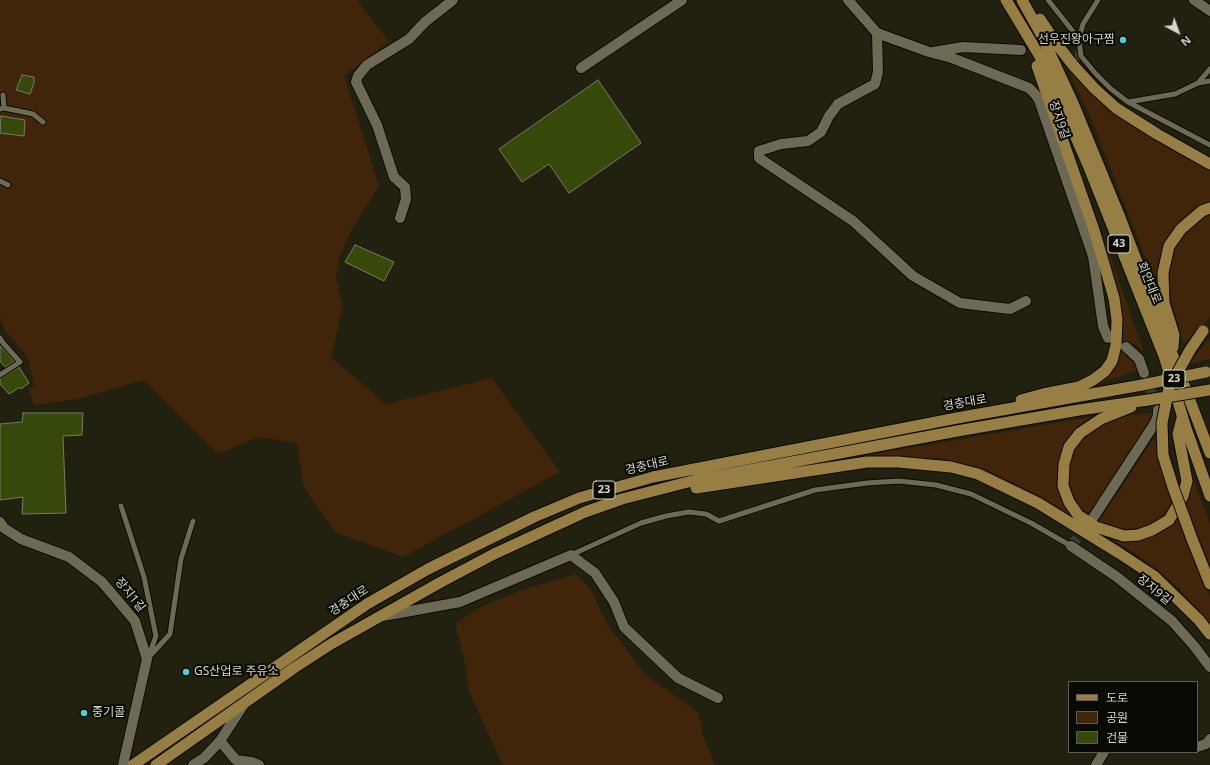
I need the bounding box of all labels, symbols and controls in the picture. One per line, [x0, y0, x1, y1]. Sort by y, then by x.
north arrow [1158, 12, 1198, 52]
place label: 선우진왕아구찜 [1038, 33, 1115, 47]
text: N [1178, 33, 1195, 50]
marker: 선우진왕아구찜 [1118, 35, 1128, 45]
street label: 장지9길 [1046, 99, 1072, 141]
road number: 43 [1108, 235, 1130, 253]
street label: 회안대로 [1134, 260, 1164, 306]
road number: 23 [1163, 370, 1185, 388]
street label: 경충대로 [942, 392, 988, 414]
street label: 경충대로 [624, 454, 670, 478]
road number: 23 [593, 481, 615, 499]
street label: 장지9길 [1134, 572, 1174, 608]
street label: 장지1길 [112, 575, 148, 615]
street label: 경충대로 [327, 583, 371, 619]
place label: GS산업로 주유소 [194, 665, 279, 679]
marker: GS산업로 주유소 [181, 667, 191, 677]
legend [1068, 681, 1198, 753]
text: 도로 [1106, 689, 1128, 706]
place label: 중기콜 [92, 706, 125, 720]
marker: 중기콜 [79, 708, 89, 718]
text: 공원 [1106, 709, 1128, 726]
text: 건물 [1106, 729, 1128, 746]

